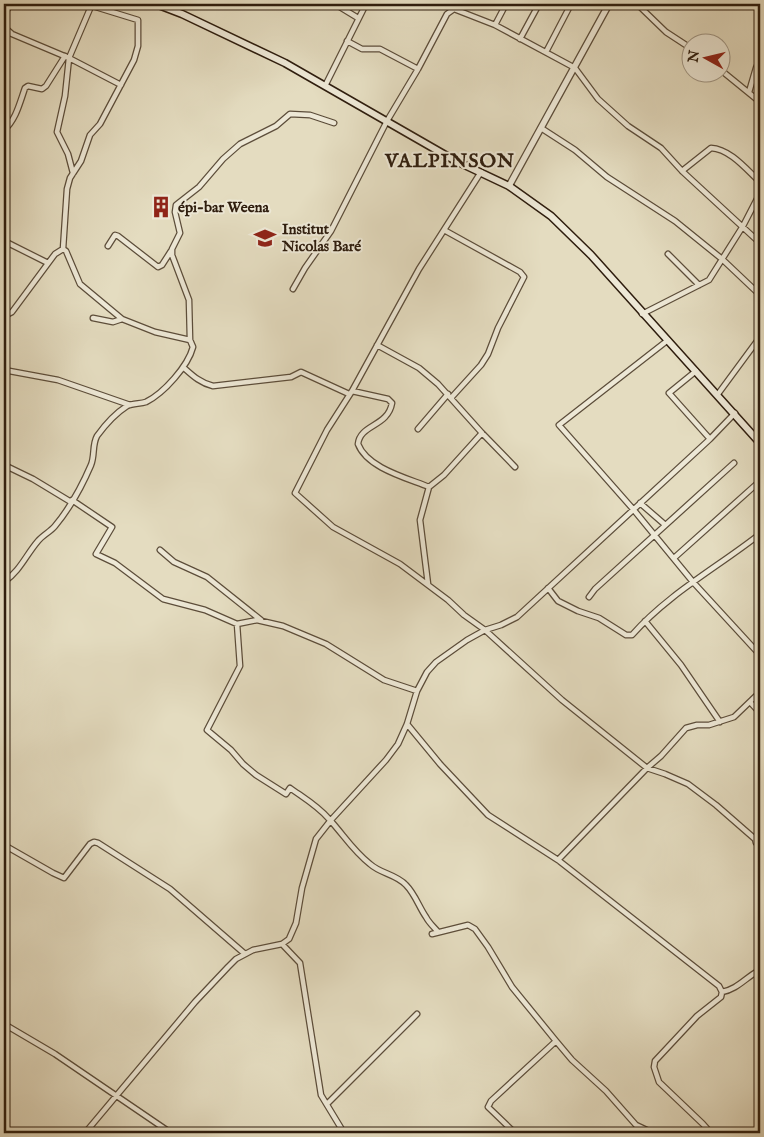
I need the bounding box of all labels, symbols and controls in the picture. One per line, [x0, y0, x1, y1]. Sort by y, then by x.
north arrow [682, 32, 732, 82]
text: N [684, 49, 704, 65]
district label: VALPINSON [384, 149, 515, 174]
building icon: épi-bar Weena [148, 194, 174, 220]
place label: épi-bar Weena [178, 198, 270, 217]
place label: Institut Nicolas Baré [281, 220, 361, 256]
school or university icon: Institut Nicolas Baré [252, 225, 278, 251]

